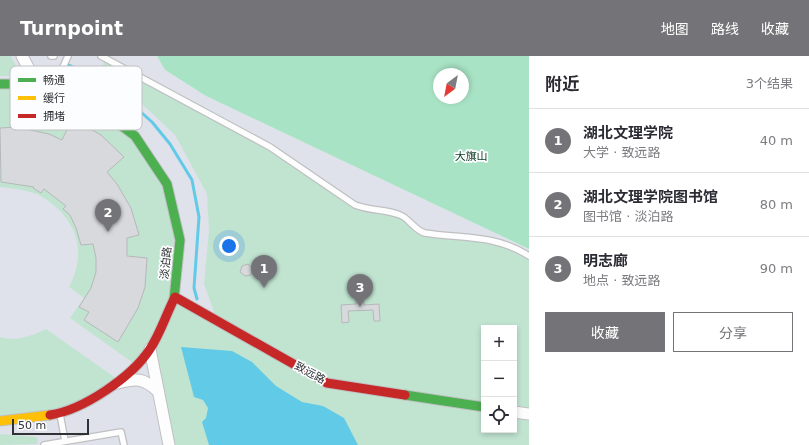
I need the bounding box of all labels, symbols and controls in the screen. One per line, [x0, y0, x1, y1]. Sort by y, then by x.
text: Turnpoint [20, 17, 123, 39]
text: 地图 [661, 21, 689, 37]
text: 路线 [711, 21, 739, 37]
text: 收藏 [761, 21, 789, 37]
legend [10, 66, 142, 130]
north arrow [433, 68, 469, 104]
text: 畅通 [43, 74, 65, 87]
text: 附近 [545, 74, 579, 94]
text: 3个结果 [746, 76, 793, 91]
text: 缓行 [43, 92, 65, 105]
text: 拥堵 [43, 110, 65, 123]
text: 湖北文理学院 [583, 124, 673, 142]
text: 1 [553, 133, 563, 148]
text: 40 m [760, 133, 793, 148]
text: 大学 · 致远路 [583, 145, 660, 160]
park label: 大旗山 [455, 150, 488, 163]
text: 湖北文理学院图书馆 [583, 188, 718, 206]
text: 2 [553, 197, 563, 212]
text: 80 m [760, 197, 793, 212]
pin: 2 [95, 199, 121, 232]
text: 图书馆 · 淡泊路 [583, 209, 673, 224]
your location [219, 236, 239, 256]
street label: 淡泊路 [158, 246, 174, 280]
text: 明志廊 [583, 252, 628, 270]
pin: 1 [251, 255, 277, 288]
text: 3 [553, 261, 563, 276]
text: 90 m [760, 261, 793, 276]
text: 地点 · 致远路 [583, 273, 660, 288]
pin: 3 [347, 274, 373, 307]
button: 收藏 [545, 312, 665, 352]
button: 分享 [673, 312, 793, 352]
map controls [481, 325, 517, 433]
button: + [481, 325, 517, 361]
street label: 致远路 [292, 360, 328, 386]
button: − [481, 361, 517, 397]
button: locate [481, 397, 517, 433]
scale bar [12, 417, 89, 436]
text: 50 m [18, 419, 46, 432]

